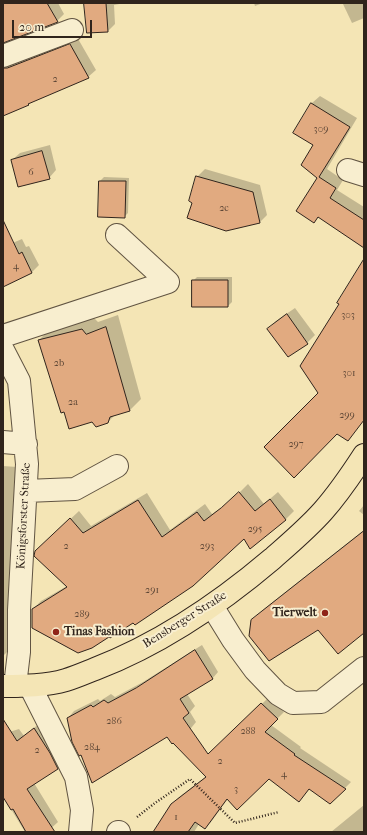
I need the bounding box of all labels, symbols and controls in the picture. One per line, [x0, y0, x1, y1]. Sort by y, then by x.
scale bar [14, 12, 94, 38]
text: 20 m [19, 20, 44, 34]
house number: 2 [52, 74, 58, 86]
house number: 309 [314, 124, 328, 136]
house number: 6 [28, 167, 34, 179]
house number: 2c [219, 203, 229, 215]
house number: 4 [13, 261, 19, 273]
house number: 303 [341, 310, 355, 322]
house number: 2b [54, 358, 64, 370]
house number: 301 [342, 368, 356, 380]
house number: 2a [68, 397, 78, 409]
house number: 299 [339, 410, 355, 422]
house number: 297 [288, 439, 304, 451]
street label: Königsforster Straße [14, 462, 34, 570]
house number: 295 [248, 524, 262, 536]
house number: 2 [63, 541, 69, 553]
house number: 293 [200, 541, 214, 553]
house number: 291 [145, 585, 159, 597]
street label: Bensberger Straße [140, 588, 230, 652]
place label: Tierwelt [272, 606, 317, 620]
marker: Tierwelt [320, 608, 330, 618]
house number: 289 [74, 609, 90, 621]
place label: Tinas Fashion [64, 625, 134, 639]
marker: Tinas Fashion [51, 627, 61, 637]
house number: 286 [106, 716, 122, 728]
house number: 288 [240, 726, 256, 738]
house number: 284 [84, 742, 100, 754]
house number: 2 [34, 745, 40, 757]
house number: 2 [217, 756, 223, 768]
house number: 4 [281, 769, 287, 781]
house number: 3 [234, 784, 238, 796]
house number: 1 [174, 812, 178, 824]

